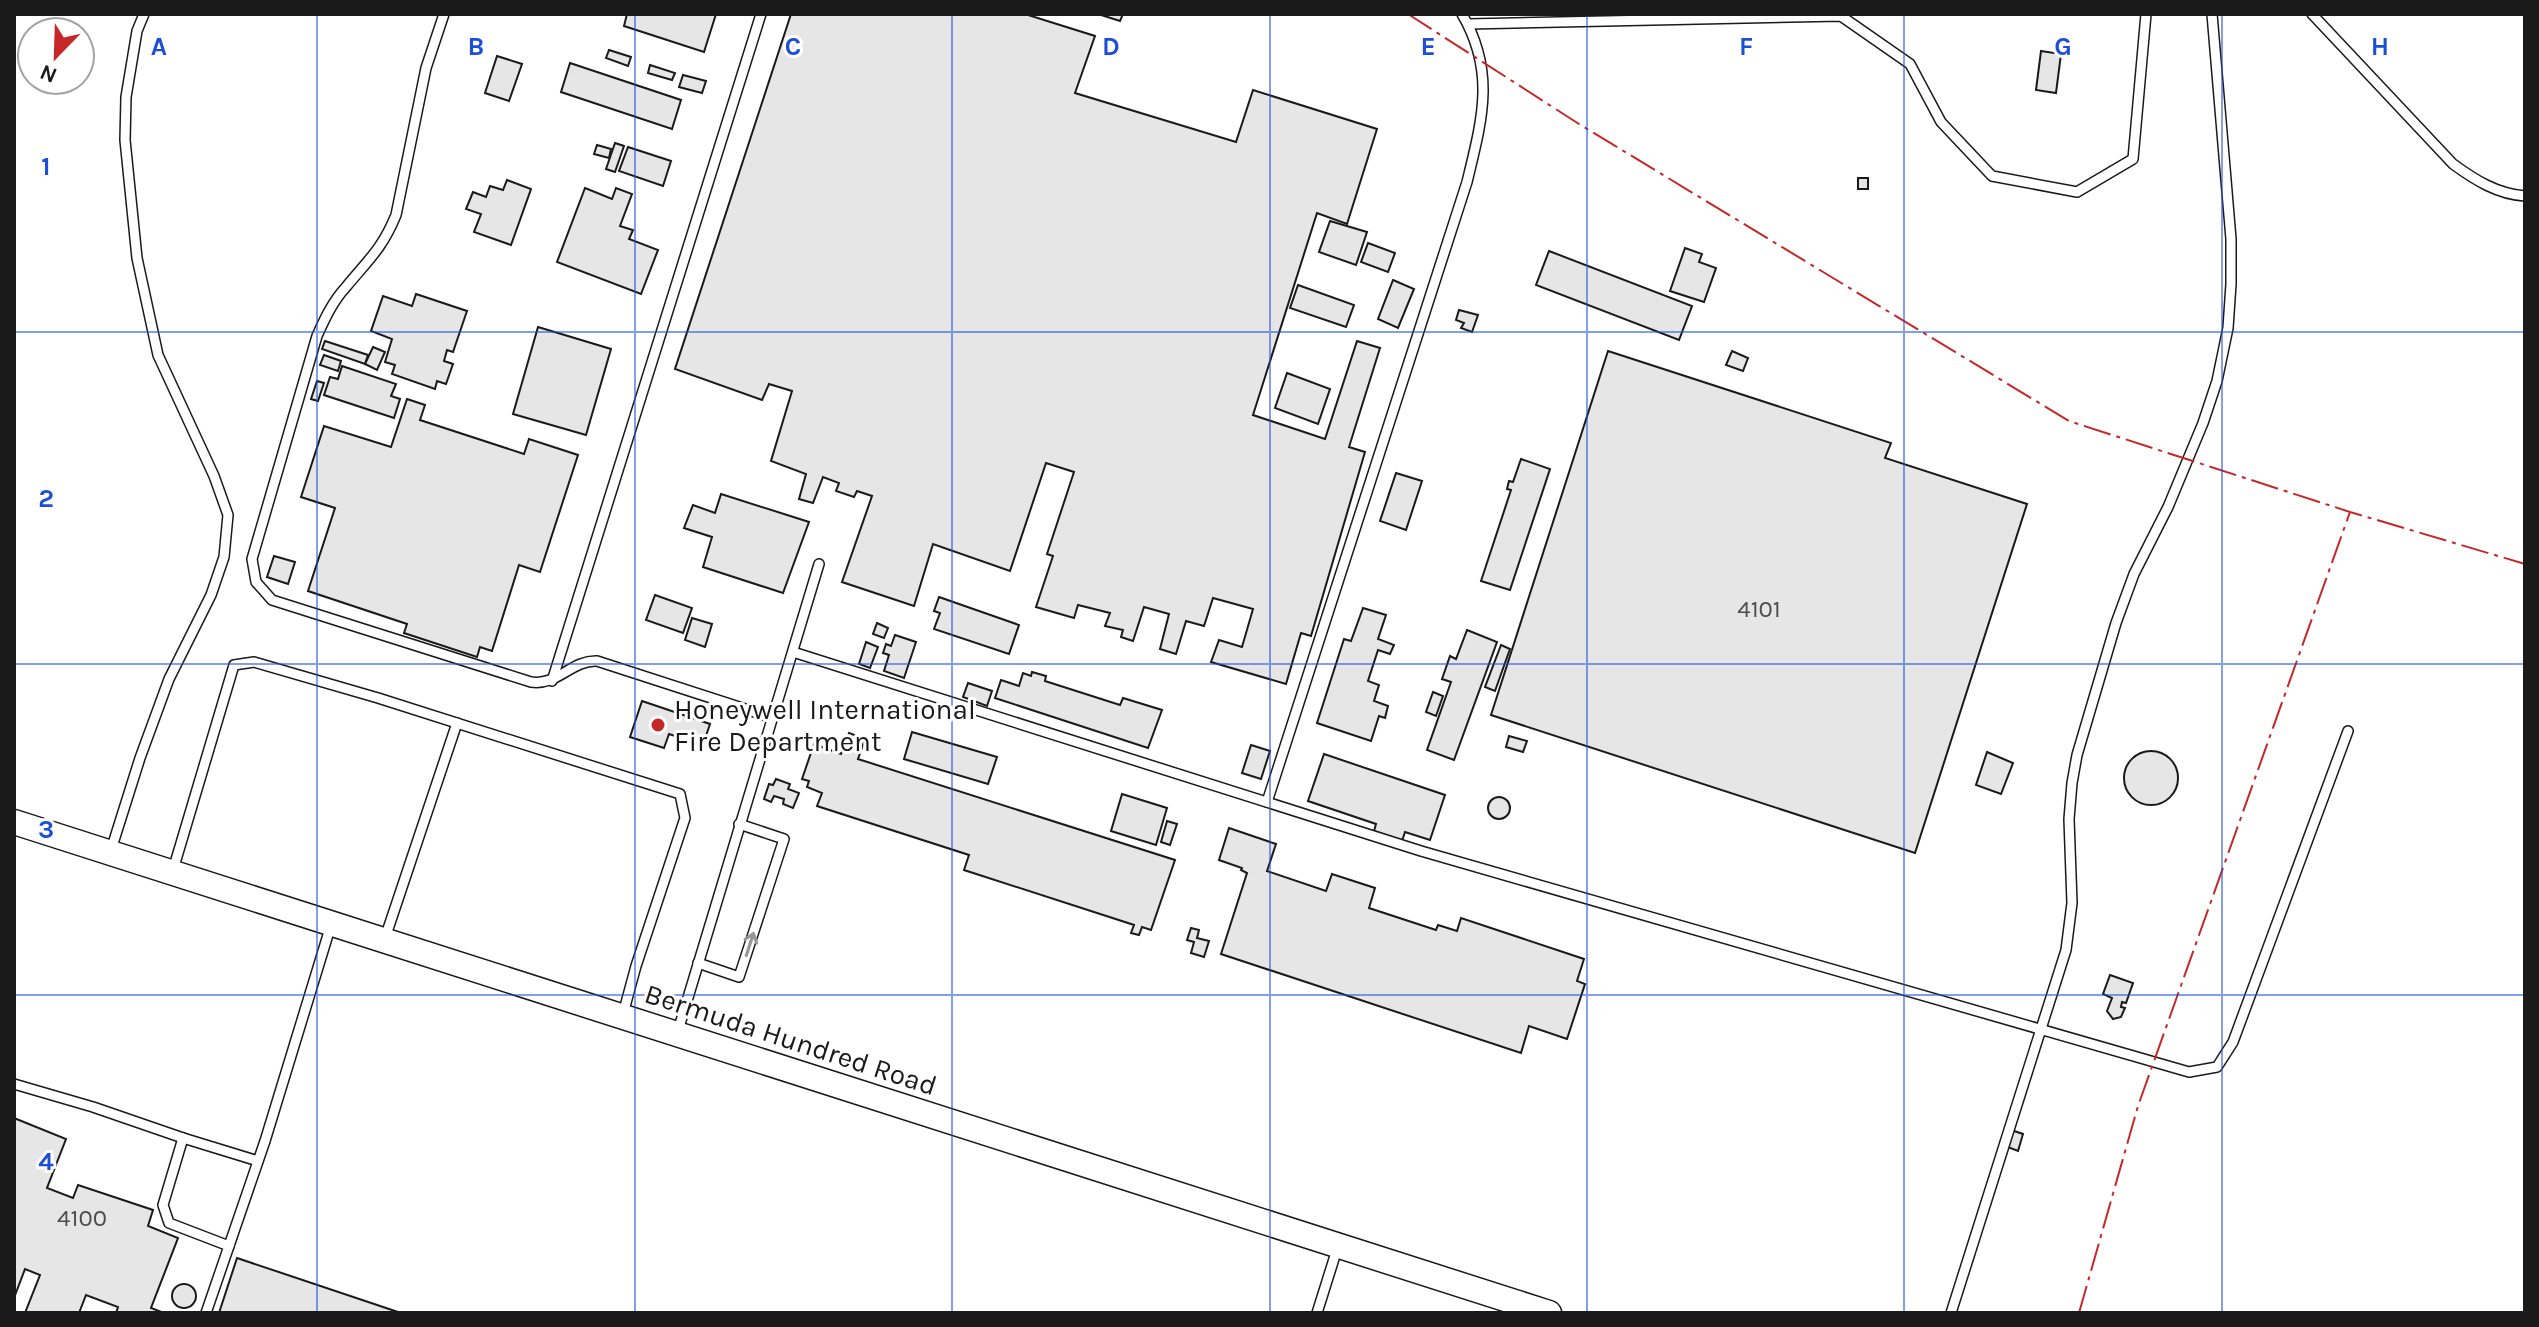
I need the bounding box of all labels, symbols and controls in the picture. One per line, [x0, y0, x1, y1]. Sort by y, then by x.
north arrow [16, 16, 96, 96]
text: A [151, 31, 167, 62]
text: B [468, 31, 484, 62]
text: C [785, 31, 801, 62]
text: D [1102, 31, 1120, 62]
text: E [1420, 31, 1436, 62]
text: F [1739, 31, 1753, 62]
text: G [2054, 31, 2072, 62]
text: H [2371, 31, 2389, 62]
text: N [36, 58, 61, 89]
text: 1 [41, 151, 51, 182]
text: 2 [38, 483, 54, 514]
house number: 4101 [1737, 595, 1781, 623]
place label: Honeywell International Fire Department [674, 693, 976, 758]
marker: Honeywell International Fire Department [649, 716, 667, 734]
text: 3 [38, 814, 54, 845]
one-way arrow [743, 932, 758, 957]
street label: Bermuda Hundred Road [641, 977, 941, 1102]
text: 4 [38, 1146, 54, 1177]
house number: 4100 [57, 1204, 107, 1232]

